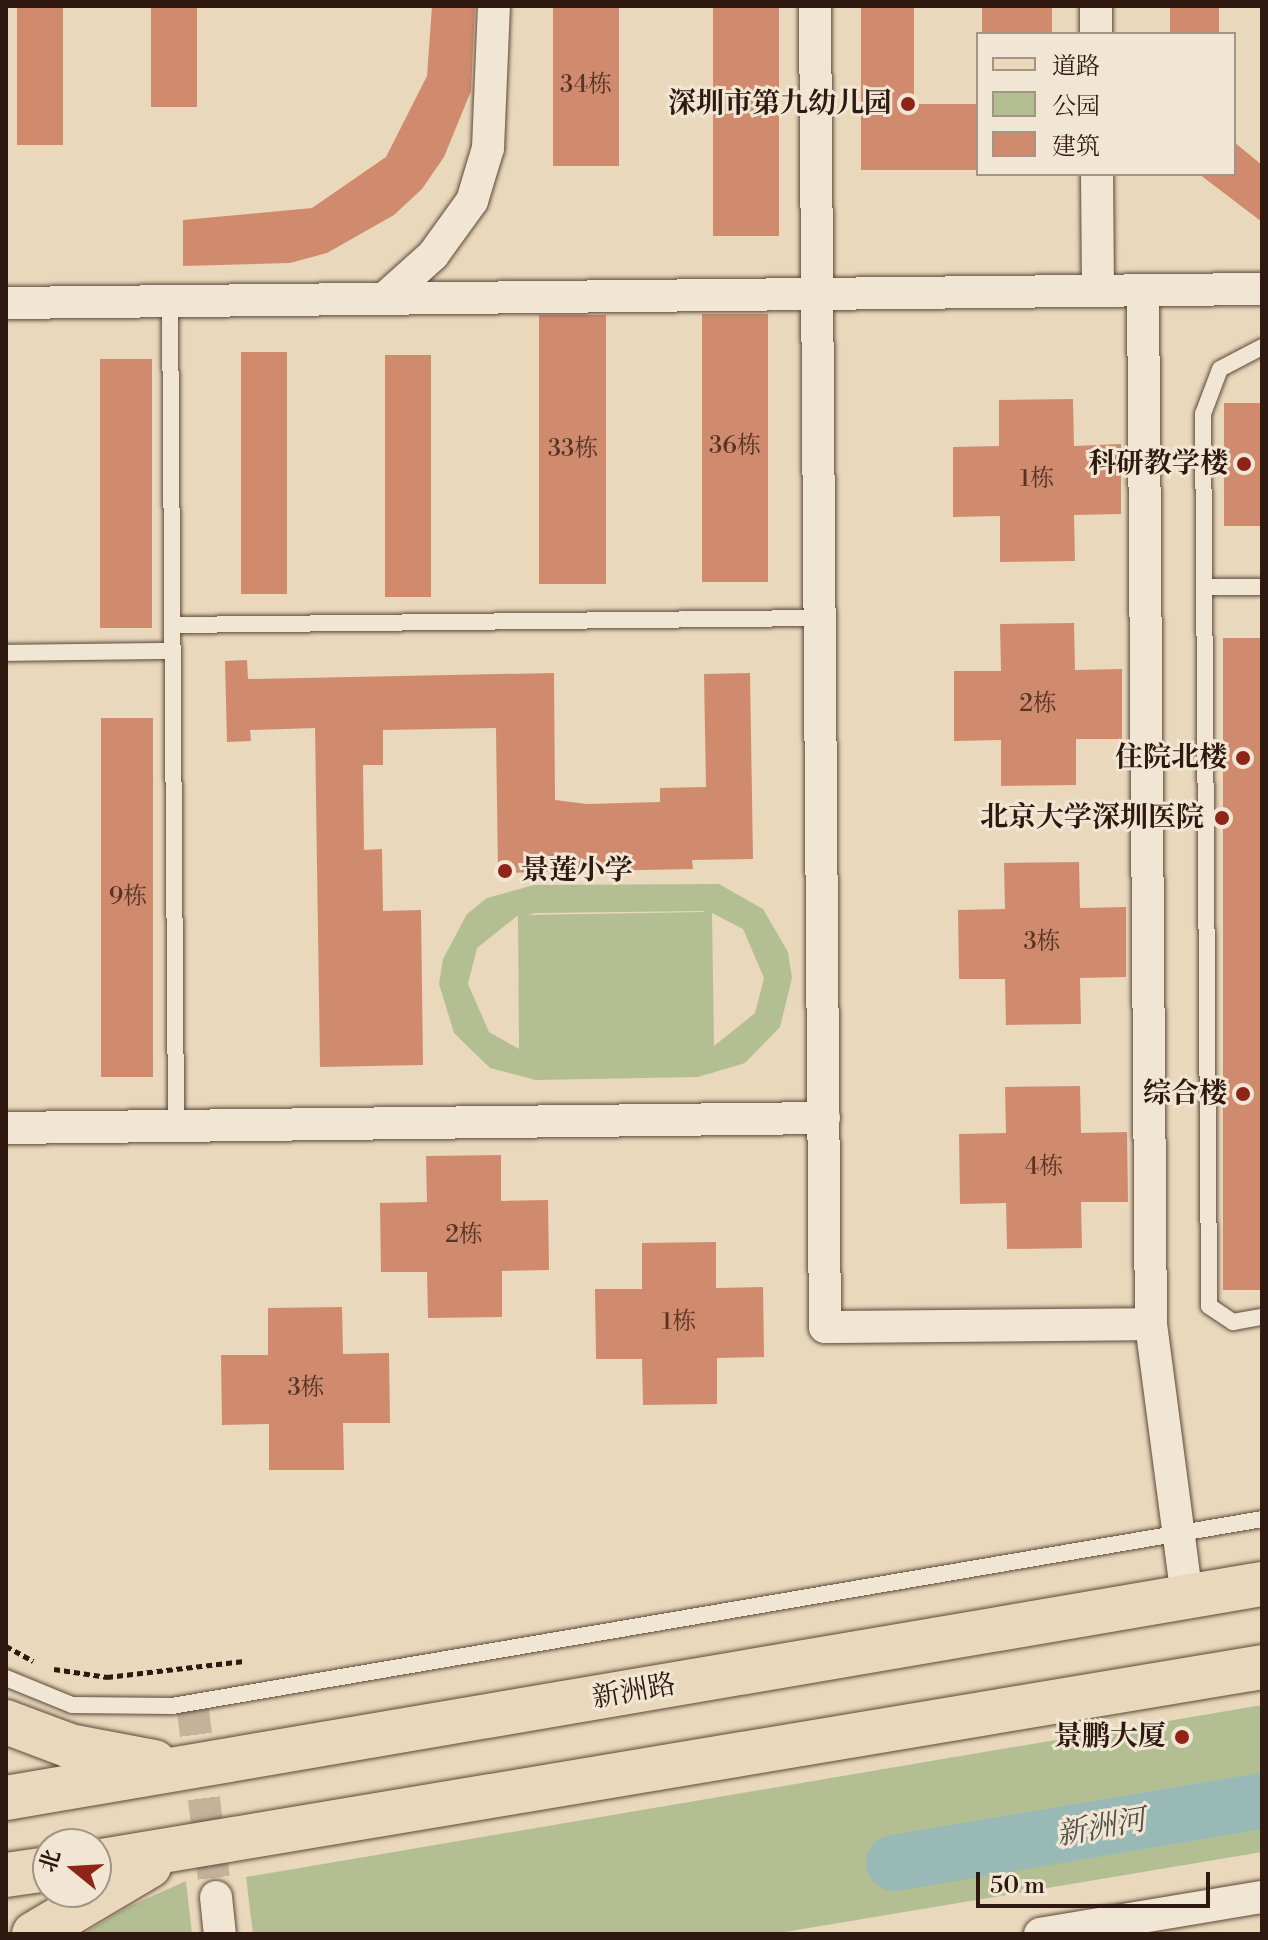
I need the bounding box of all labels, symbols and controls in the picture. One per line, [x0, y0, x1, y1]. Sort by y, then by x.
legend [976, 32, 1236, 176]
text: 道路 [1052, 52, 1100, 82]
house number: 34栋 [560, 72, 612, 100]
place label: 深圳市第九幼儿园 [668, 87, 892, 121]
text: 公园 [1052, 92, 1100, 122]
marker: 深圳市第九幼儿园 [899, 95, 917, 113]
text: 建筑 [1052, 132, 1100, 162]
house number: 36栋 [709, 433, 761, 461]
house number: 33栋 [548, 436, 598, 464]
place label: 科研教学楼 [1088, 447, 1228, 481]
marker: 科研教学楼 [1235, 455, 1253, 473]
house number: 1栋 [1020, 466, 1054, 494]
house number: 2栋 [1019, 691, 1057, 719]
place label: 住院北楼 [1115, 741, 1227, 775]
marker: 住院北楼 [1234, 749, 1252, 767]
place label: 北京大学深圳医院 [980, 801, 1204, 835]
marker: 北京大学深圳医院 [1211, 807, 1233, 829]
place label: 景莲小学 [521, 854, 633, 888]
marker: 景莲小学 [496, 862, 514, 880]
house number: 9栋 [109, 884, 147, 912]
house number: 3栋 [1023, 929, 1061, 957]
place label: 综合楼 [1143, 1077, 1227, 1111]
marker: 综合楼 [1234, 1085, 1252, 1103]
house number: 4栋 [1025, 1154, 1063, 1182]
house number: 2栋 [445, 1222, 483, 1250]
house number: 1栋 [662, 1309, 696, 1337]
house number: 3栋 [287, 1375, 325, 1403]
street label: 新洲路 [590, 1668, 678, 1716]
place label: 景鹏大厦 [1054, 1720, 1166, 1754]
marker: 景鹏大厦 [1173, 1728, 1191, 1746]
water label: 新洲河 [1054, 1802, 1148, 1854]
north arrow [32, 1828, 112, 1908]
text: 北 [34, 1846, 67, 1876]
scale bar [980, 1856, 1214, 1906]
text: 50 m [990, 1871, 1045, 1901]

